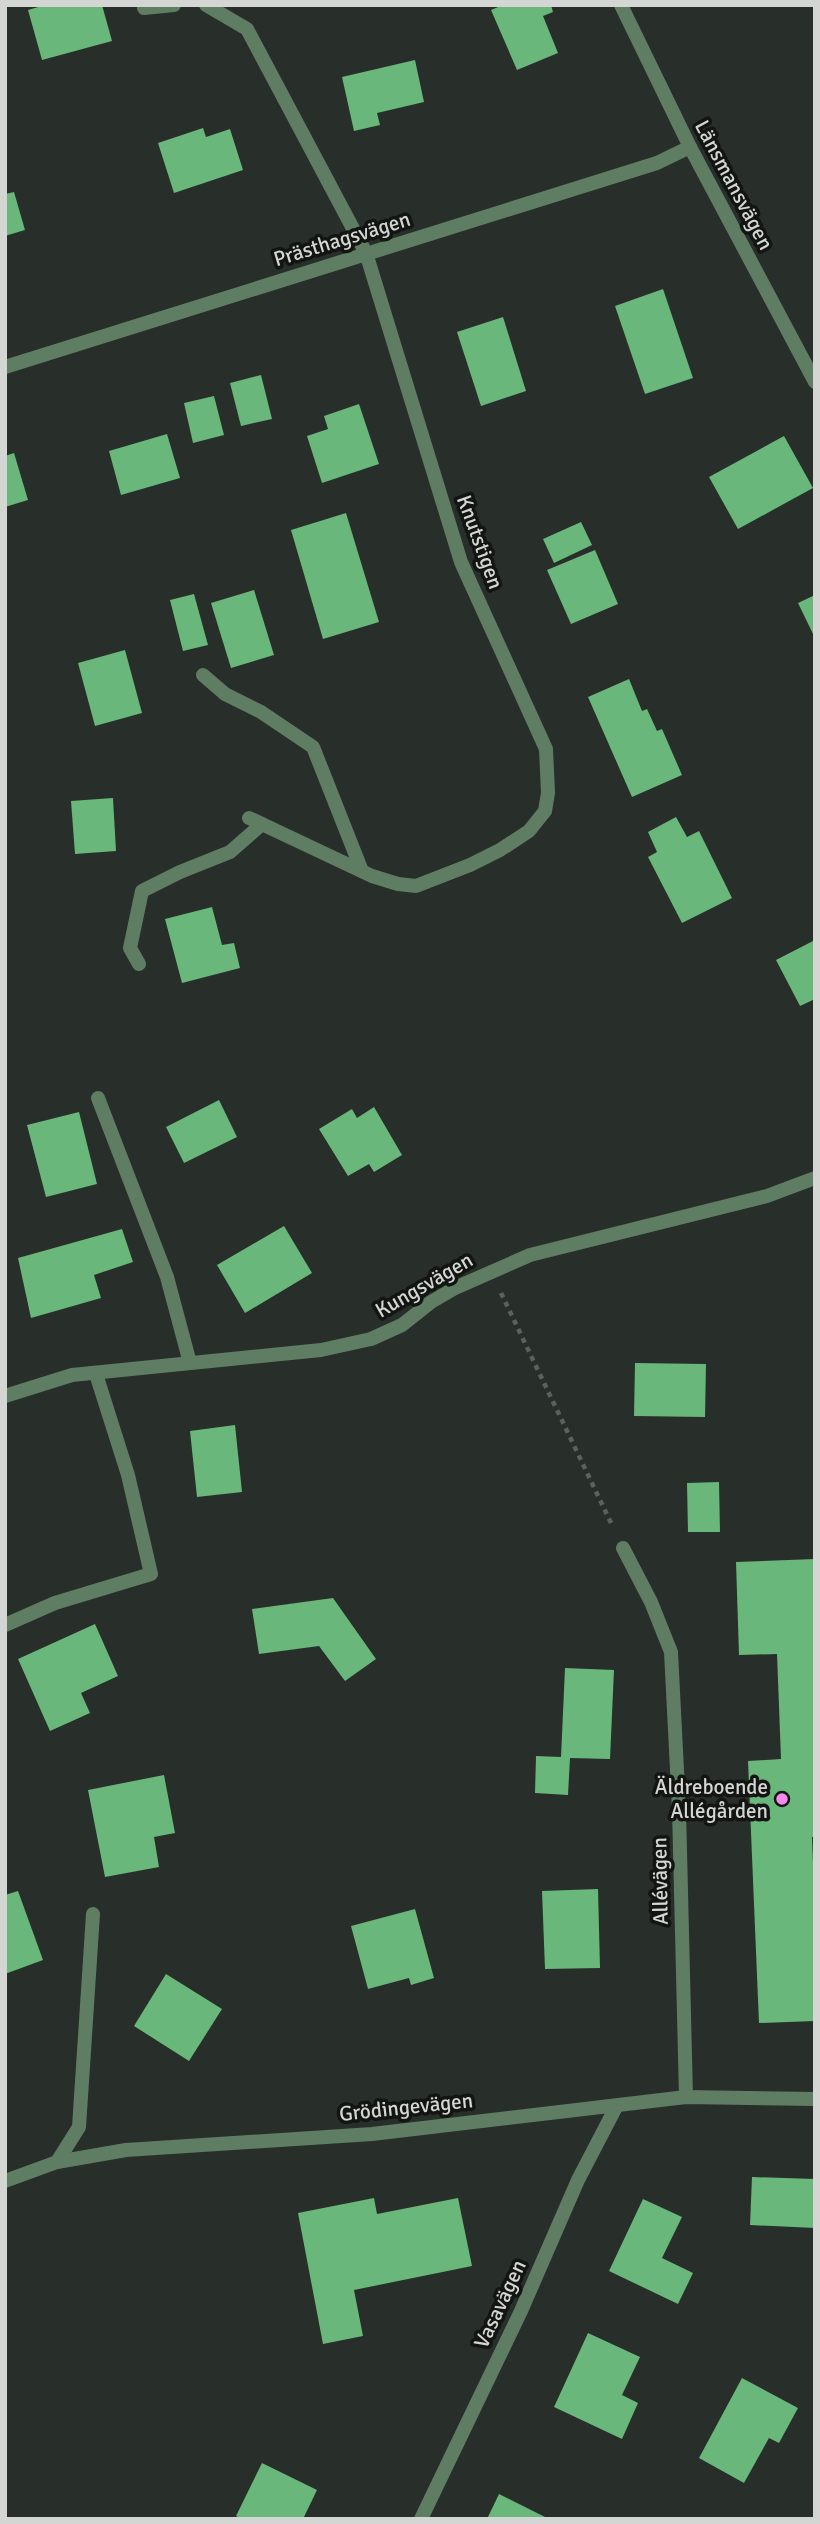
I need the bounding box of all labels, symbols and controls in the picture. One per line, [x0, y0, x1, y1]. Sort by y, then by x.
street label: Länsmansvägen [689, 116, 779, 254]
street label: Prästhagsvägen [270, 206, 414, 272]
street label: Knutstigen [451, 491, 509, 593]
street label: Kungsvägen [371, 1247, 477, 1323]
place label: Äldreboende Allégården [655, 1774, 768, 1824]
marker: Äldreboende Allégården [774, 1791, 790, 1807]
street label: Allévägen [646, 1837, 674, 1925]
street label: Grödingevägen [338, 2087, 474, 2127]
street label: Vasavägen [468, 2256, 532, 2352]

